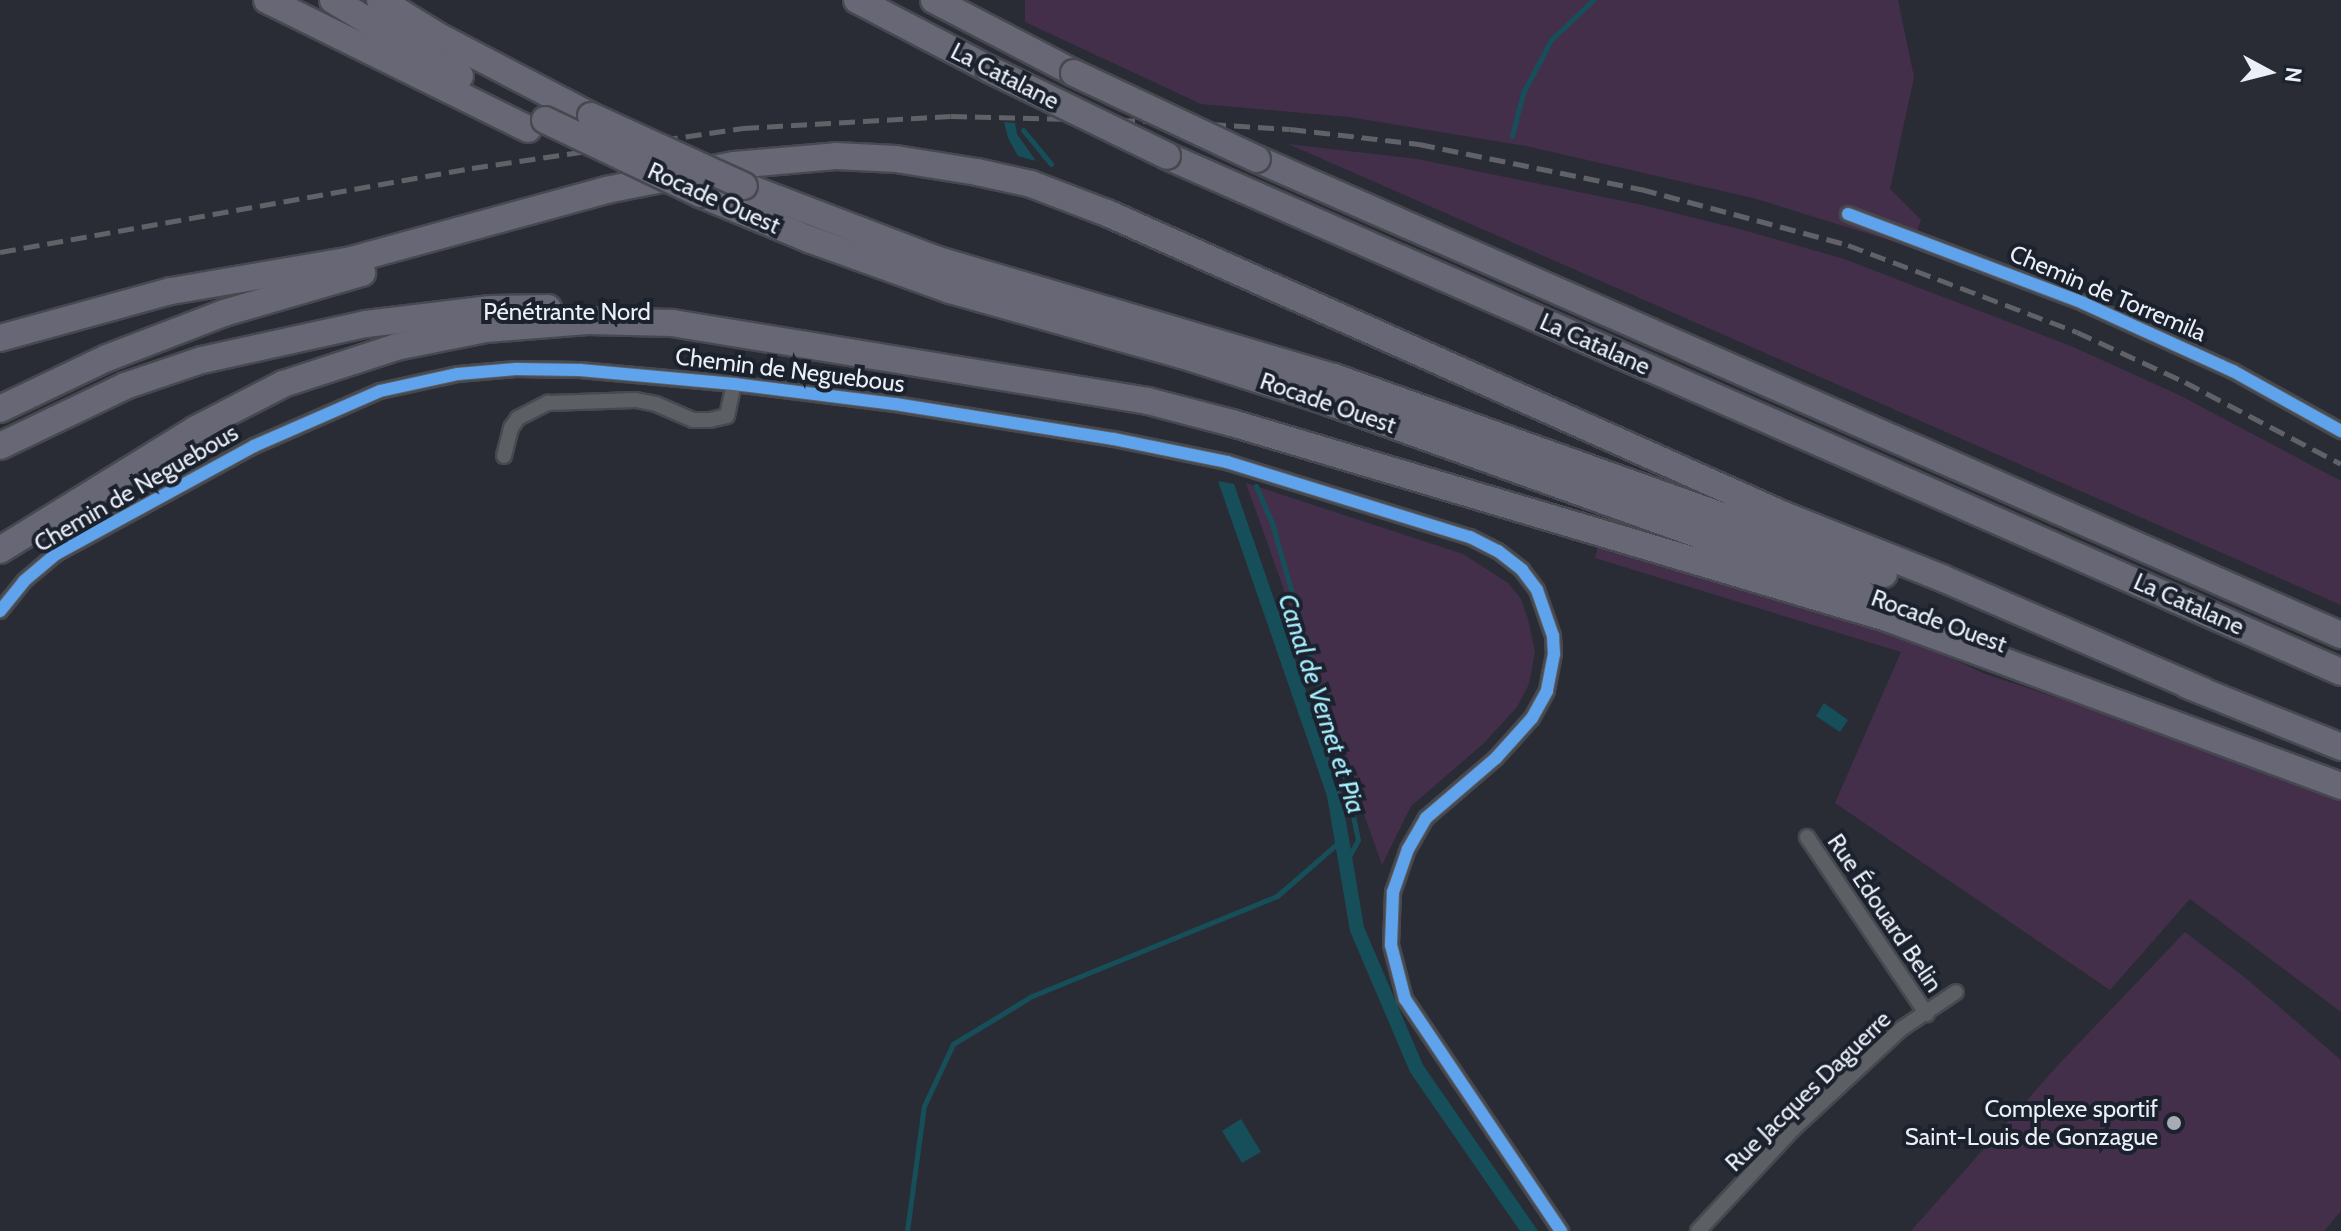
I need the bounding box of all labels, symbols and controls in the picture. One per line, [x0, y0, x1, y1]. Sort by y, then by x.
north arrow [2229, 32, 2309, 112]
street label: La Catalane [946, 36, 1064, 116]
text: N [2279, 66, 2308, 84]
street label: Rocade Ouest [643, 156, 785, 240]
street label: Chemin de Torremila [2005, 239, 2211, 347]
street label: Pénétrante Nord [483, 298, 651, 326]
street label: La Catalane [1535, 307, 1655, 381]
street label: Chemin de Neguebous [674, 342, 906, 398]
street label: Rocade Ouest [1256, 366, 1400, 440]
street label: Chemin de Neguebous [29, 418, 243, 558]
street label: La Catalane [2129, 567, 2249, 641]
street label: Rocade Ouest [1867, 583, 2011, 659]
water label: Canal de Vernet et Pia [1271, 590, 1371, 818]
street label: Rue Édouard Belin [1821, 828, 1949, 998]
street label: Rue Jacques Daguerre [1719, 1005, 1897, 1177]
place label: Complexe sportif Saint-Louis de Gonzague [1905, 1095, 2158, 1151]
marker: Complexe sportif Saint-Louis de Gonzague [2165, 1114, 2183, 1132]

